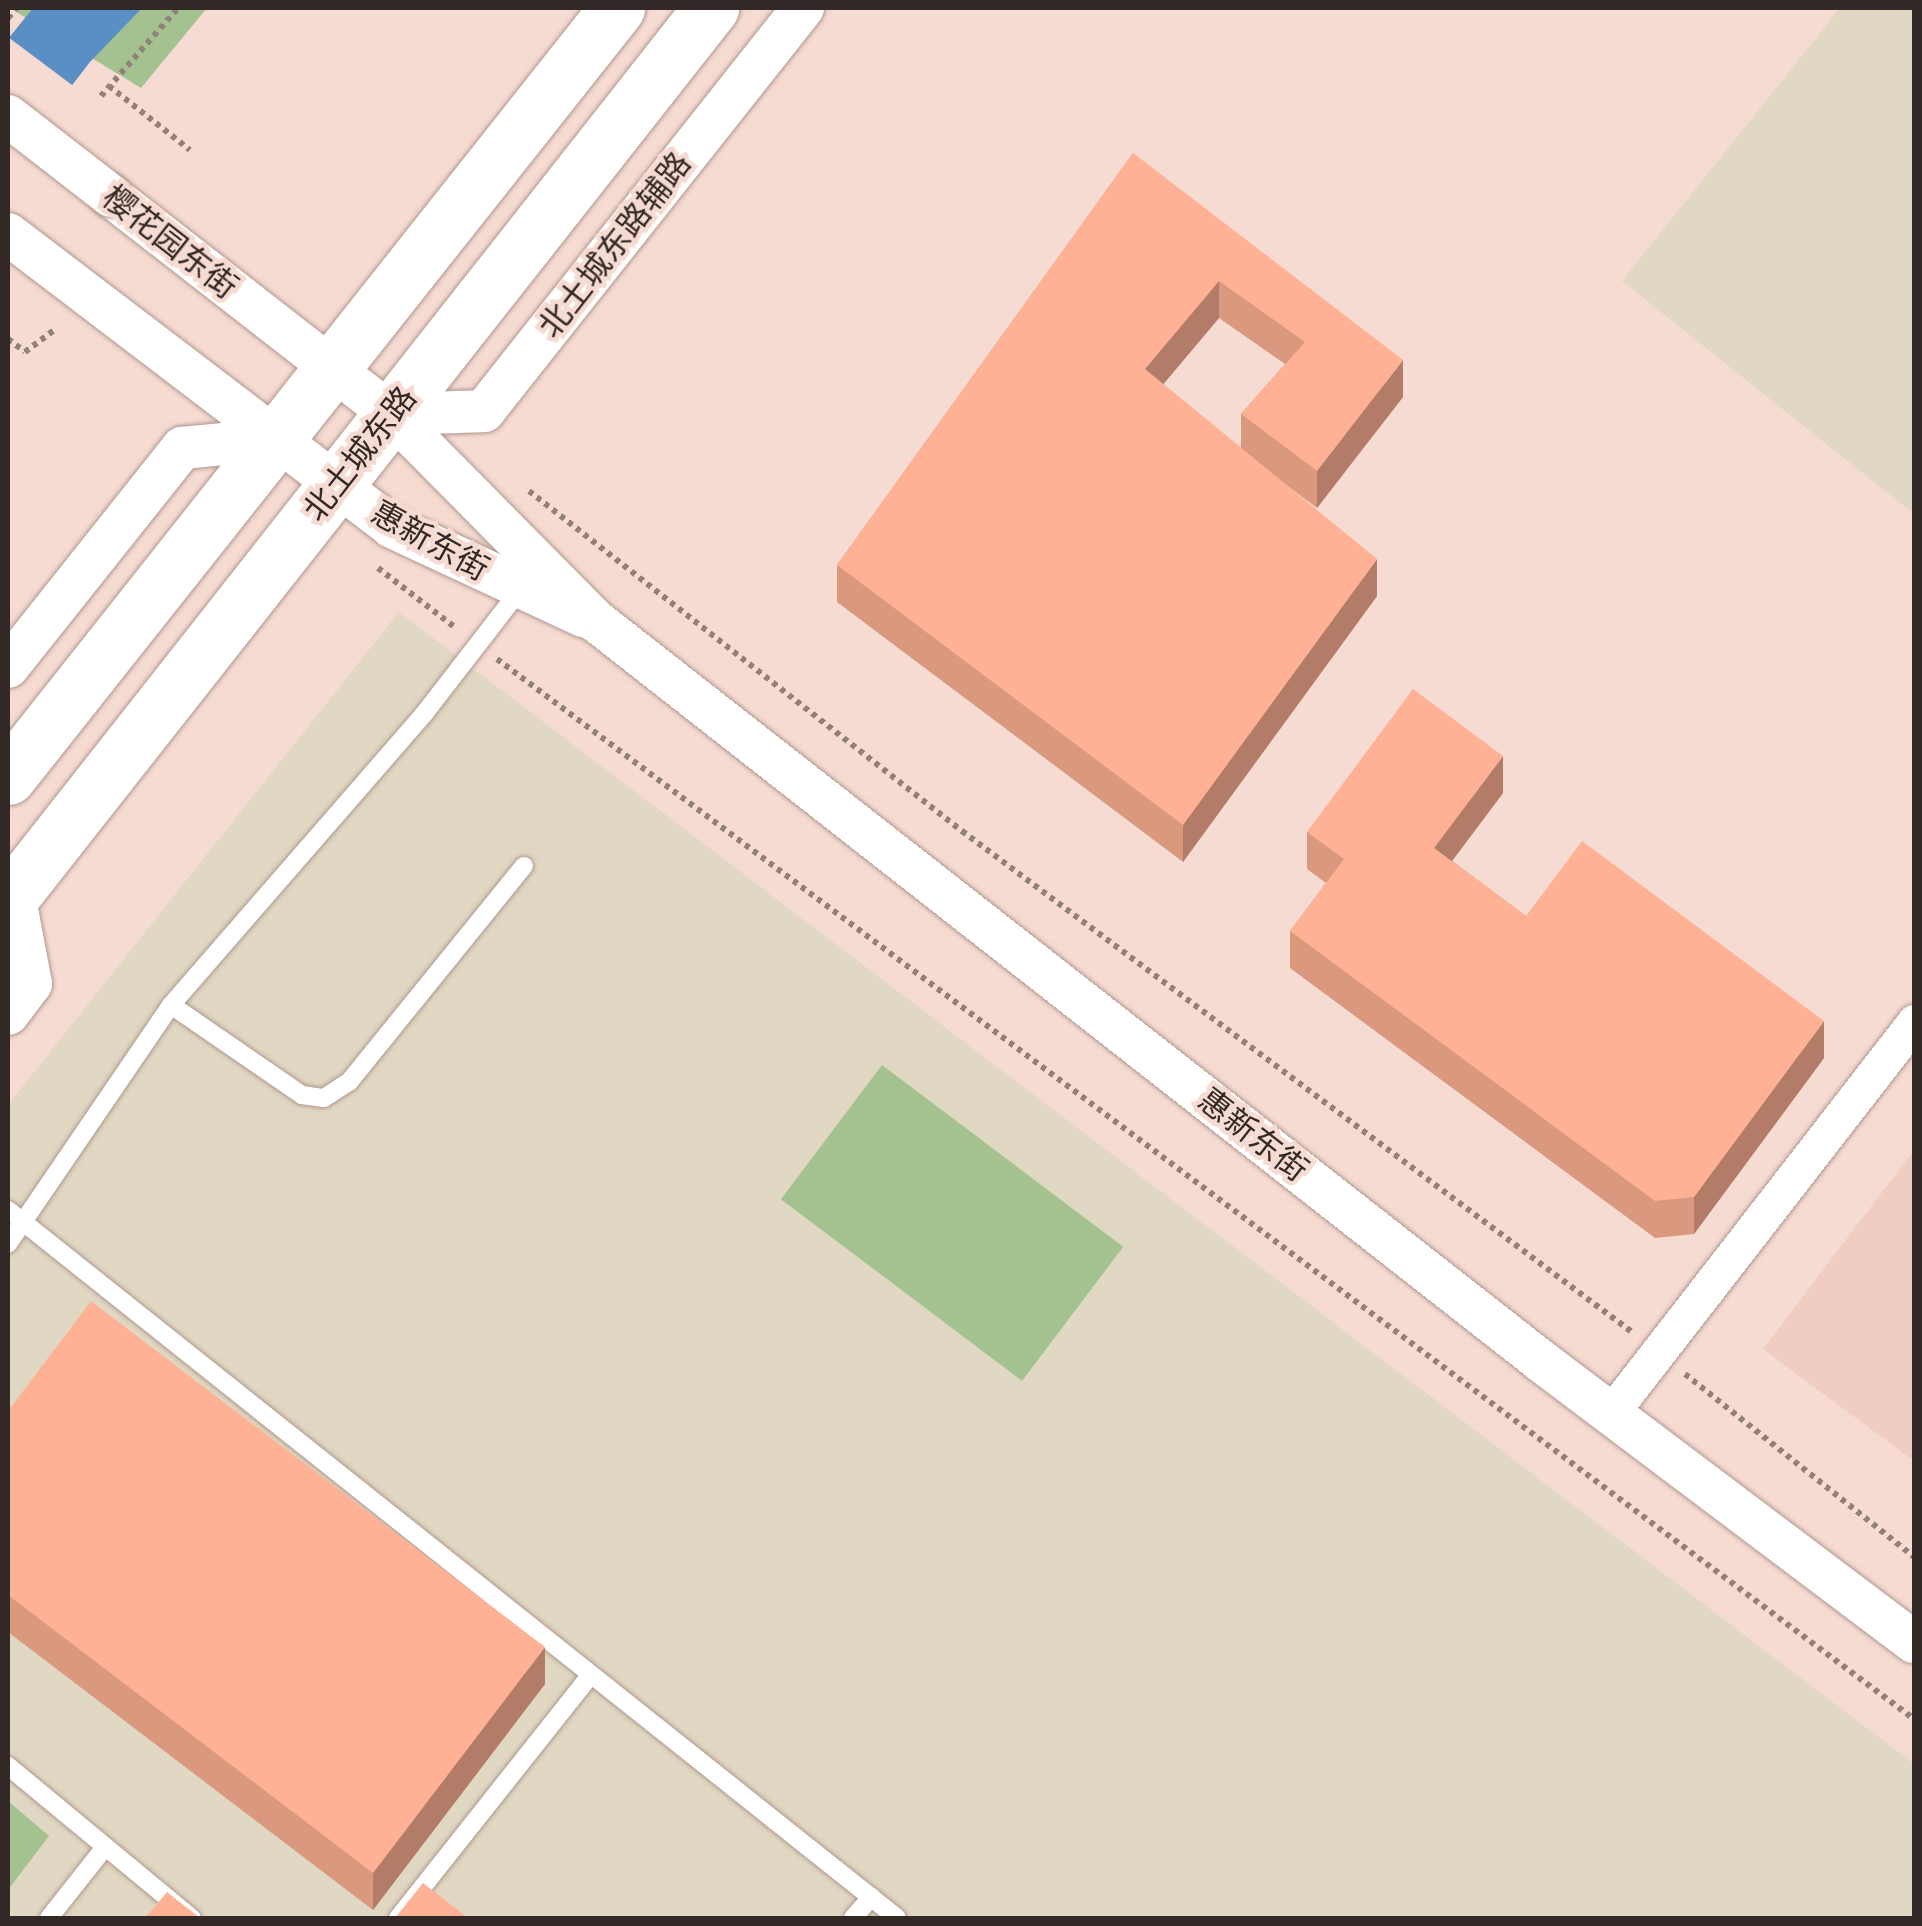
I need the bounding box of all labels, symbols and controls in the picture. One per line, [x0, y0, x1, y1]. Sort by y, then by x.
street label: 北土城东路辅路 [531, 145, 699, 345]
street label: 樱花园东街 [95, 178, 245, 306]
street label: 北土城东路 [296, 379, 424, 529]
street label: 惠新东街 [365, 493, 495, 589]
street label: 惠新东街 [1191, 1080, 1315, 1190]

